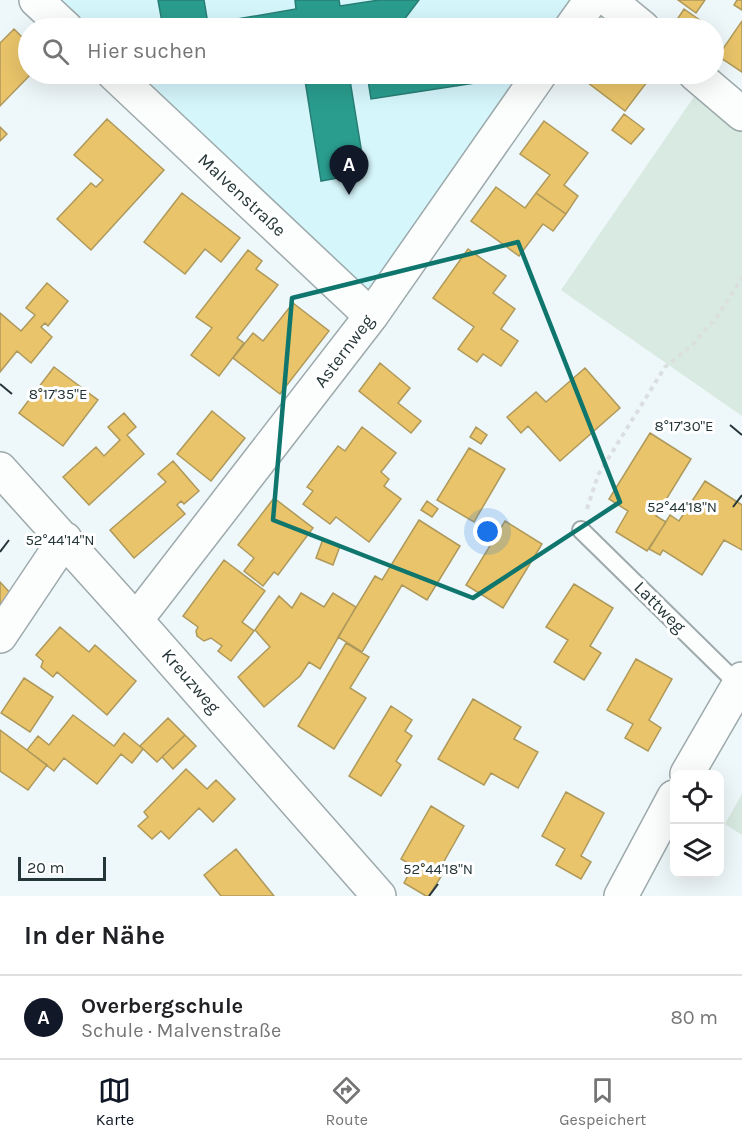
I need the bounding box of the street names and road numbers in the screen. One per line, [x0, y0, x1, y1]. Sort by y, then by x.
street label: Malvenstraße [193, 149, 291, 241]
street label: Asternweg [309, 310, 379, 392]
street label: Lattweg [629, 576, 691, 638]
street label: Kreuzweg [157, 644, 225, 718]

